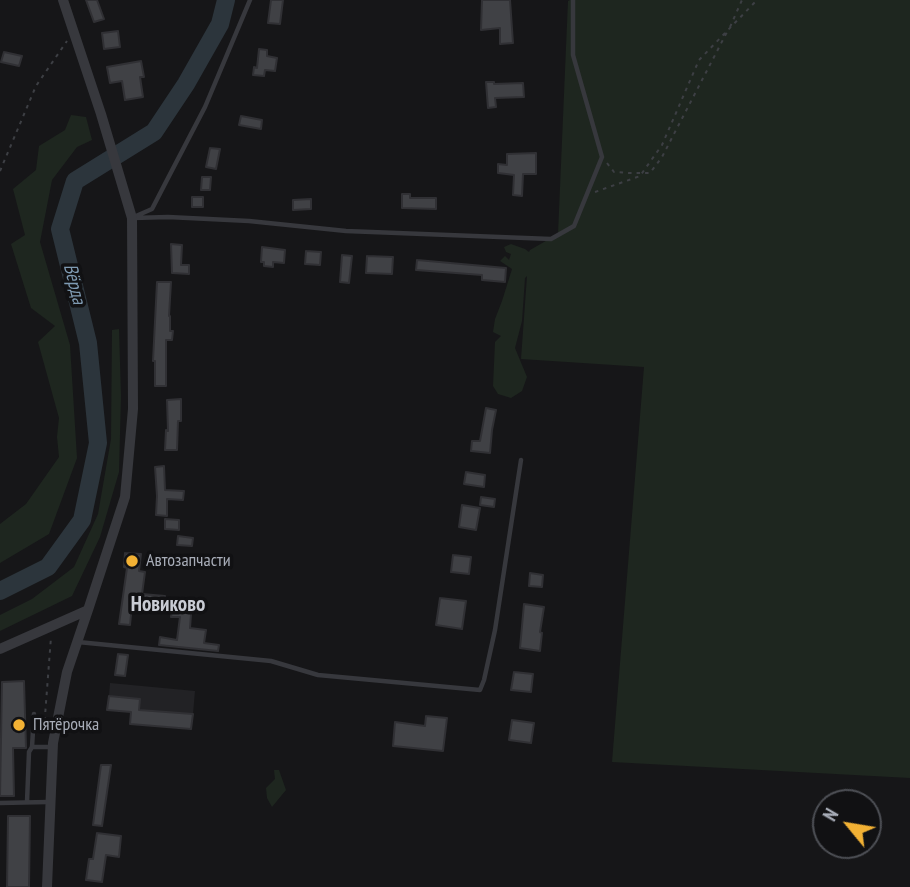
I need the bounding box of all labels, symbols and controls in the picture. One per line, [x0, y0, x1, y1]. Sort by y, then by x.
water label: Вёрда [58, 261, 90, 307]
place label: Автозапчасти [146, 550, 231, 572]
marker: Автозапчасти [124, 553, 140, 569]
district label: Новиково [131, 592, 205, 618]
place label: Пятёрочка [33, 714, 99, 736]
marker: Пятёрочка [11, 717, 27, 733]
north arrow [812, 789, 882, 859]
text: N [818, 804, 844, 825]

